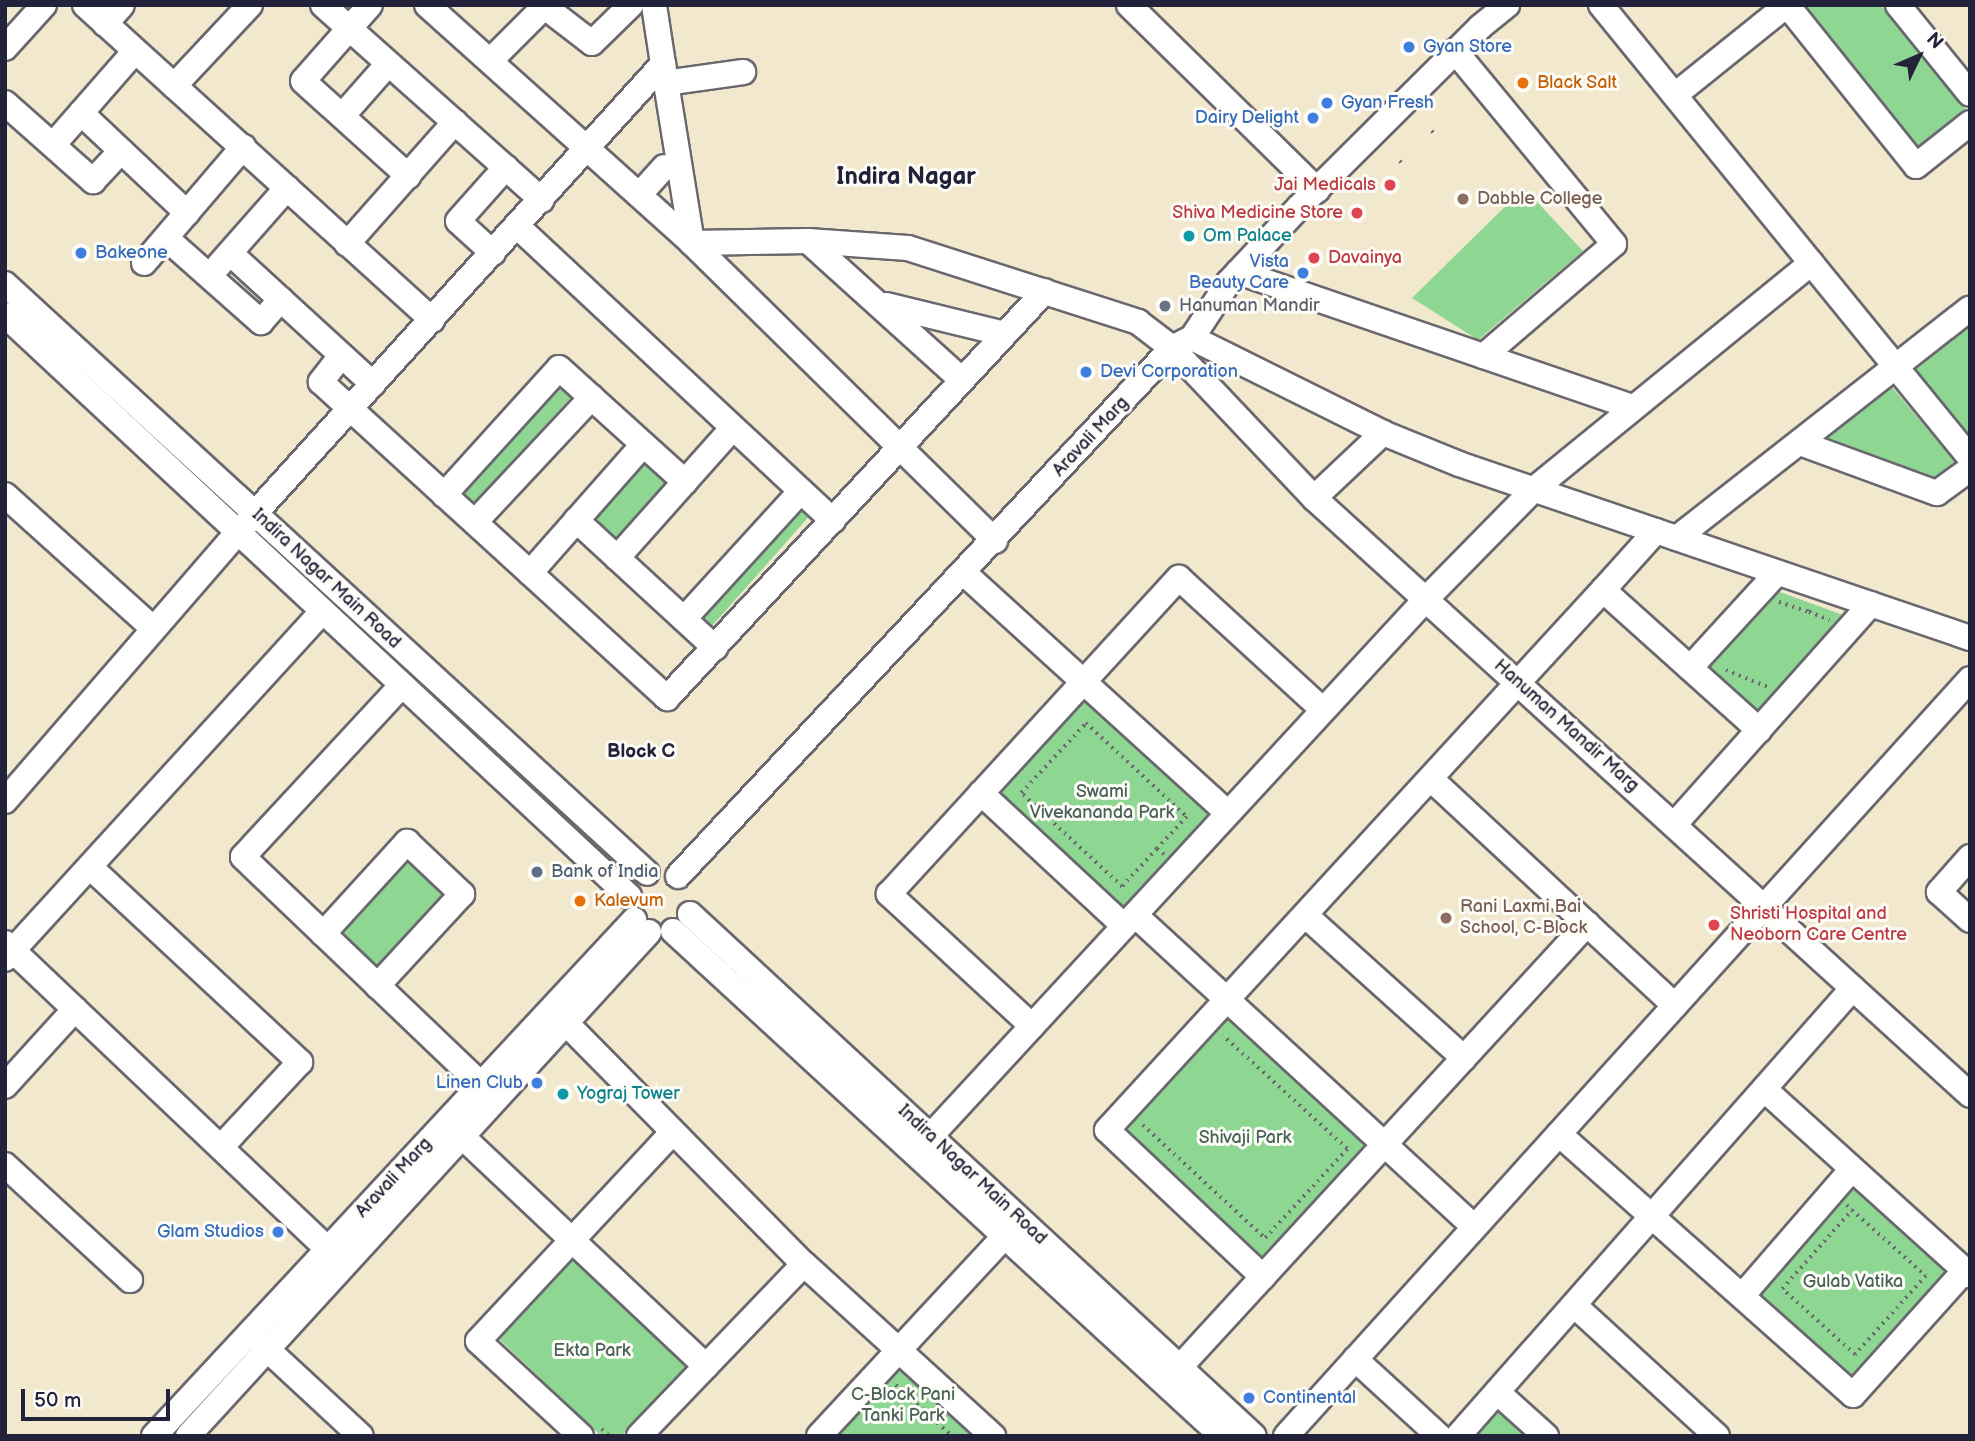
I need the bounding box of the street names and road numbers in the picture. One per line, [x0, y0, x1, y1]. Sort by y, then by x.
street label: Aravali Marg [1049, 393, 1133, 481]
street label: Indira Nagar Main Road [247, 504, 405, 654]
street label: Hanuman Mandir Marg [1489, 655, 1643, 797]
street label: Indira Nagar Main Road [893, 1100, 1051, 1250]
street label: Aravali Marg [352, 1134, 436, 1222]

